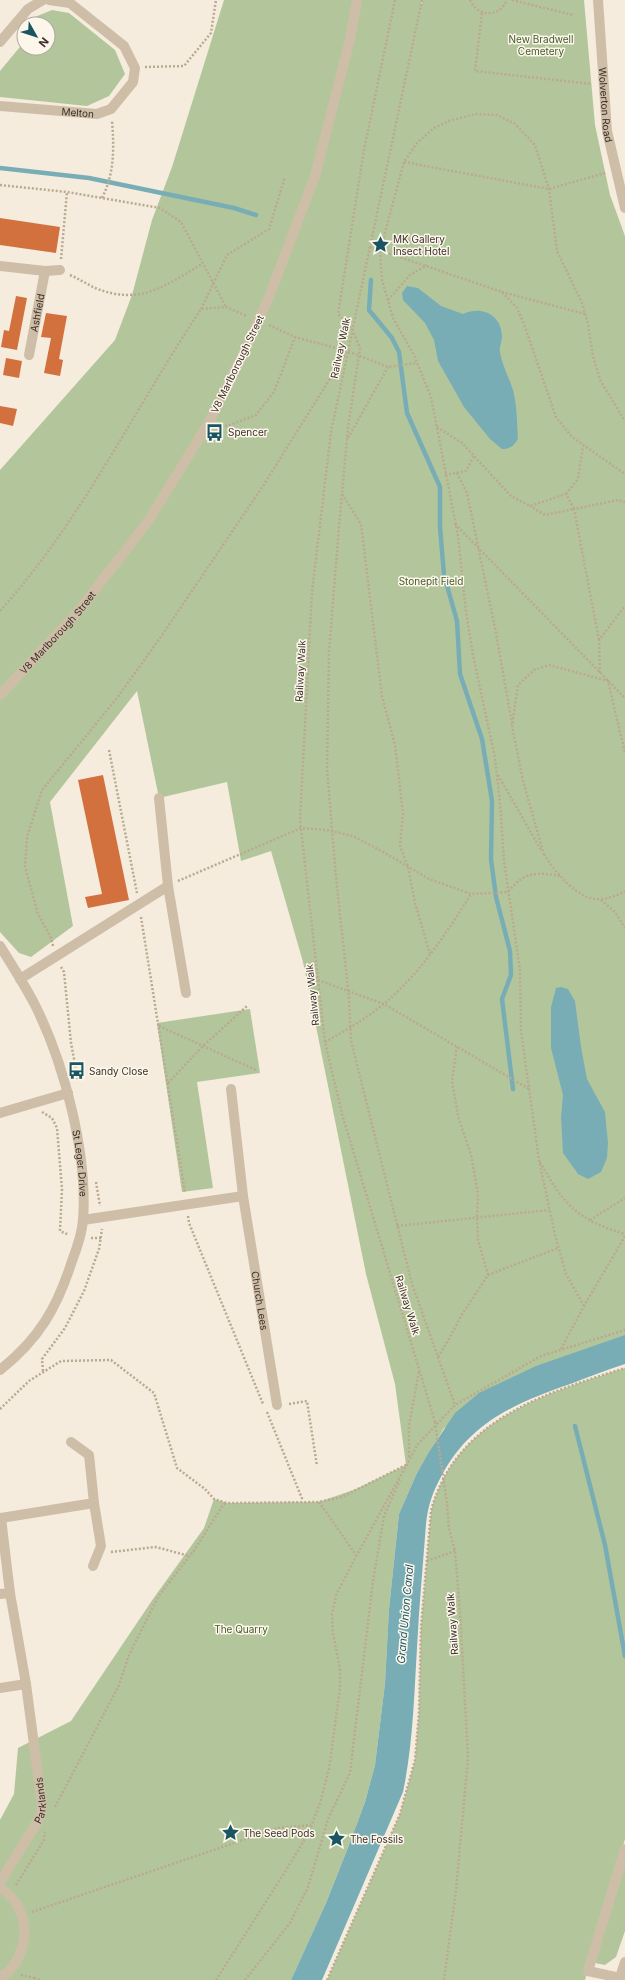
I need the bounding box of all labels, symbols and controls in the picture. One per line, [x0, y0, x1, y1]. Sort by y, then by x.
north arrow [16, 16, 56, 56]
park label: New Bradwell Cemetery [509, 33, 573, 57]
text: N [36, 35, 52, 50]
street label: Wolverton Road [597, 67, 615, 143]
street label: Melton [61, 105, 95, 120]
place label: MK Gallery Insect Hotel [393, 233, 449, 257]
place icon: MK Gallery Insect Hotel [370, 235, 390, 255]
street label: Ashfield [28, 293, 47, 333]
street label: V8 Marlborough Street [208, 312, 266, 415]
street label: Railway Walk [328, 316, 352, 379]
bus stop icon: Spencer [205, 422, 225, 442]
place label: Spencer [228, 426, 268, 438]
park label: Stonepit Field [399, 575, 463, 587]
street label: V8 Marlborough Street [17, 588, 98, 676]
street label: Railway Walk [292, 639, 308, 702]
street label: Railway Walk [303, 963, 321, 1026]
bus stop icon: Sandy Close [66, 1061, 86, 1081]
place label: Sandy Close [89, 1065, 149, 1077]
street label: St Leger Drive [70, 1129, 90, 1197]
street label: Church Lees [249, 1270, 271, 1331]
street label: Railway Walk [393, 1274, 423, 1337]
water label: Grand Union Canal [394, 1563, 416, 1664]
street label: Railway Walk [444, 1592, 460, 1655]
park label: The Quarry [214, 1623, 268, 1635]
street label: Parklands [31, 1777, 48, 1825]
place icon: The Seed Pods [220, 1823, 240, 1843]
place label: The Seed Pods [243, 1827, 315, 1839]
place icon: The Fossils [327, 1829, 347, 1849]
place label: The Fossils [350, 1833, 403, 1845]

